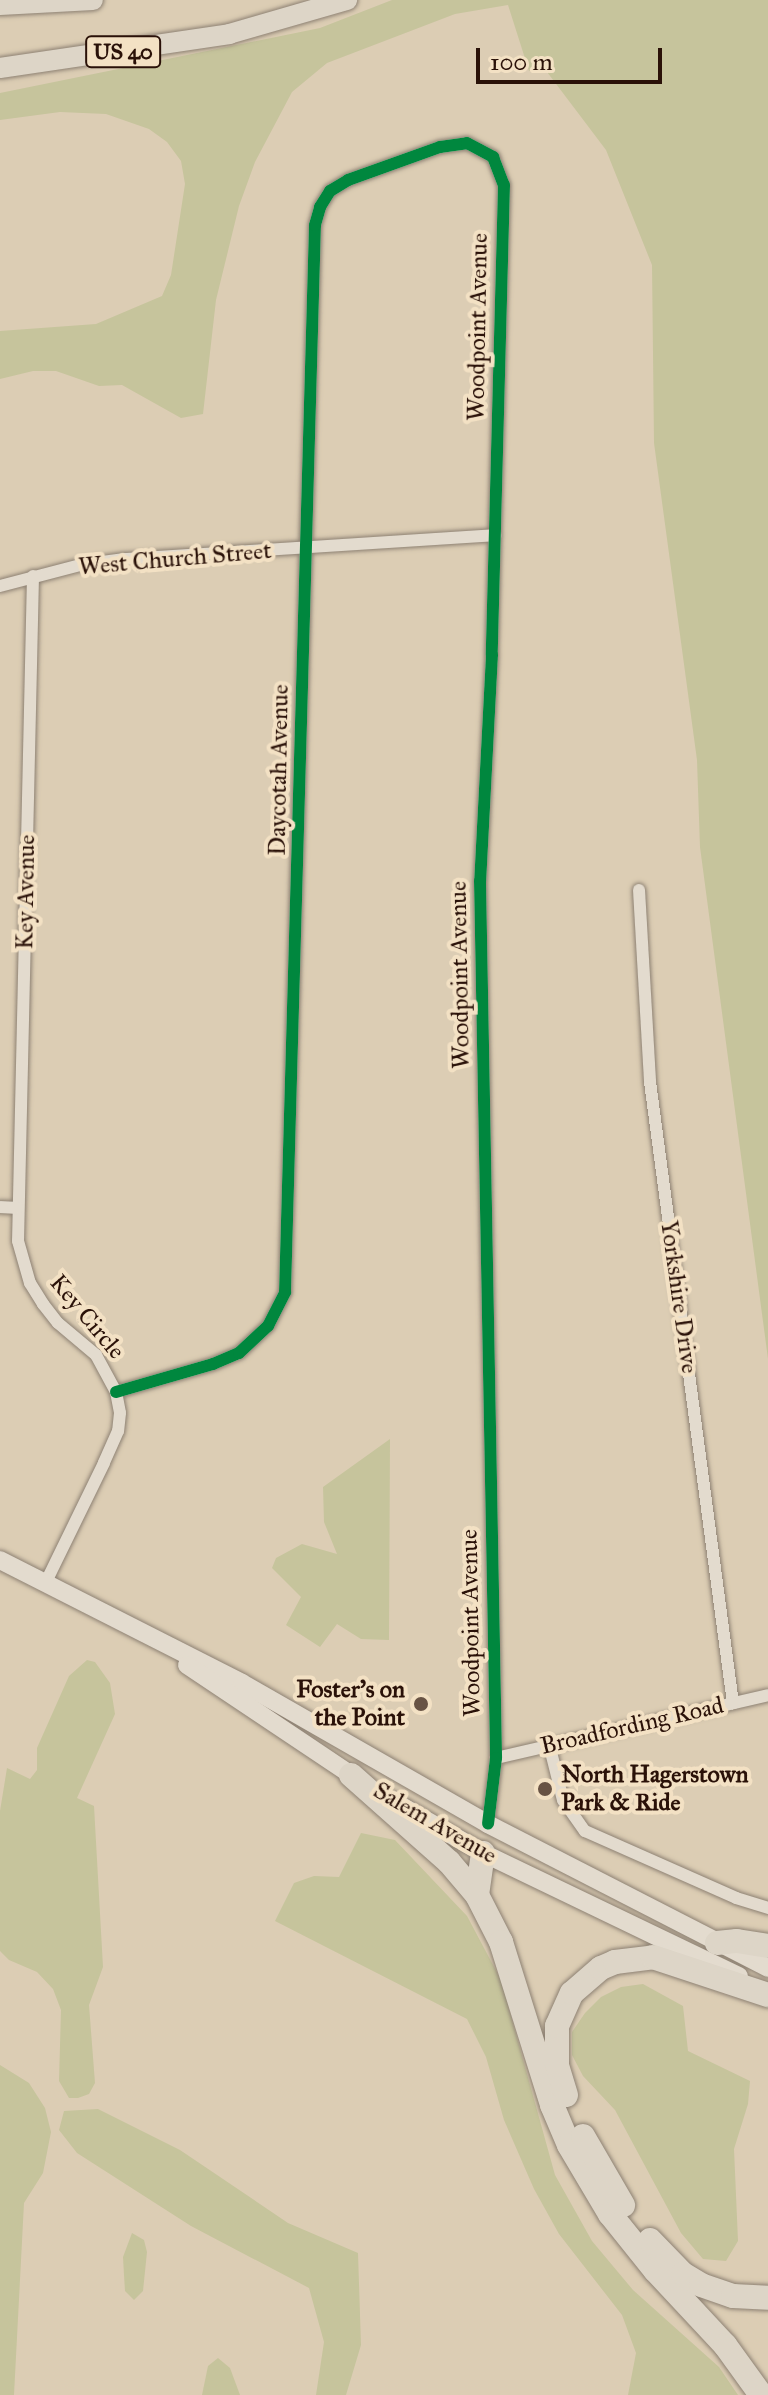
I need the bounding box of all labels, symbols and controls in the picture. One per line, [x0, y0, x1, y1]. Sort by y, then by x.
scale bar [480, 32, 666, 82]
road number: US 40 [85, 34, 161, 70]
text: 100 m [490, 47, 553, 77]
street label: Woodpoint Avenue [462, 233, 494, 421]
street label: West Church Street [77, 536, 273, 582]
street label: Daycotah Avenue [263, 684, 295, 856]
street label: Key Avenue [11, 834, 41, 950]
street label: Woodpoint Avenue [444, 881, 476, 1069]
street label: Yorkshire Drive [654, 1219, 704, 1375]
street label: Key Circle [43, 1269, 131, 1365]
street label: Woodpoint Avenue [455, 1529, 487, 1717]
place label: Foster's on the Point [296, 1676, 405, 1732]
street label: Broadfording Road [538, 1691, 726, 1761]
marker: Foster's on the Point [412, 1695, 430, 1713]
place label: North Hagerstown Park & Ride [561, 1761, 748, 1817]
street label: Salem Avenue [368, 1776, 502, 1870]
marker: North Hagerstown Park & Ride [536, 1780, 554, 1798]

